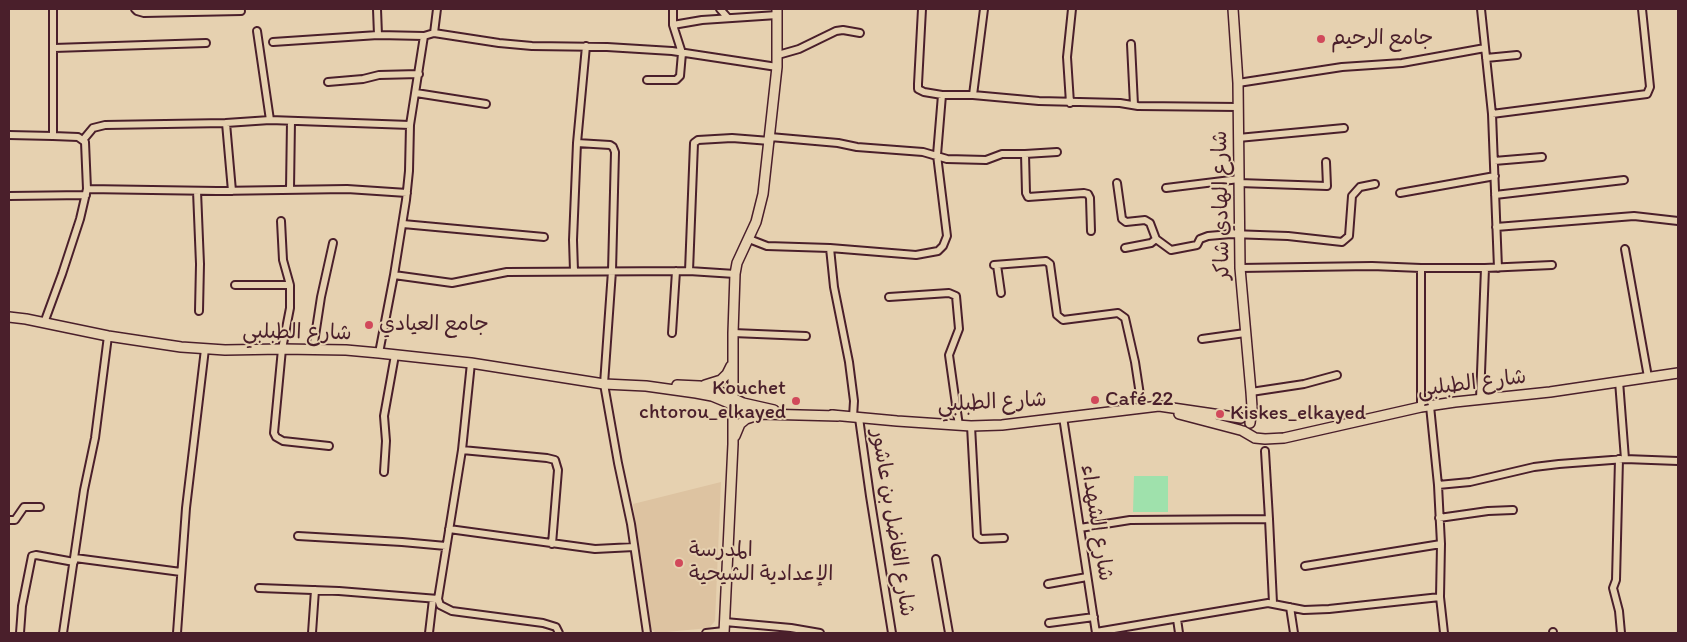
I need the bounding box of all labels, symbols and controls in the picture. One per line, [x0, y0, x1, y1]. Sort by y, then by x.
place label: جامع الرحيم [1331, 26, 1433, 52]
marker: جامع الرحيم [1315, 33, 1327, 45]
street label: شارع الهادي شاكر [1208, 130, 1236, 280]
place label: جامع العيادي [379, 312, 489, 338]
street label: شارع الطبلبي [242, 319, 352, 347]
marker: جامع العيادي [363, 319, 375, 331]
street label: شارع الطبلبي [1416, 365, 1528, 403]
place label: Kouchet chtorou_elkayed [639, 376, 786, 426]
place label: Café 22 [1105, 387, 1174, 413]
street label: شارع الطبلبي [937, 388, 1047, 418]
marker: Café 22 [1089, 394, 1101, 406]
marker: Kouchet chtorou_elkayed [790, 395, 802, 407]
place label: Kiskes_elkayed [1230, 401, 1366, 427]
marker: Kiskes_elkayed [1214, 408, 1226, 420]
street label: شارع الفاضل بن عاشور [865, 428, 919, 618]
street label: شارع الشهداء [1074, 463, 1118, 583]
place label: المدرسة الإعدادية الشيحية [689, 538, 833, 588]
marker: المدرسة الإعدادية الشيحية [673, 557, 685, 569]

